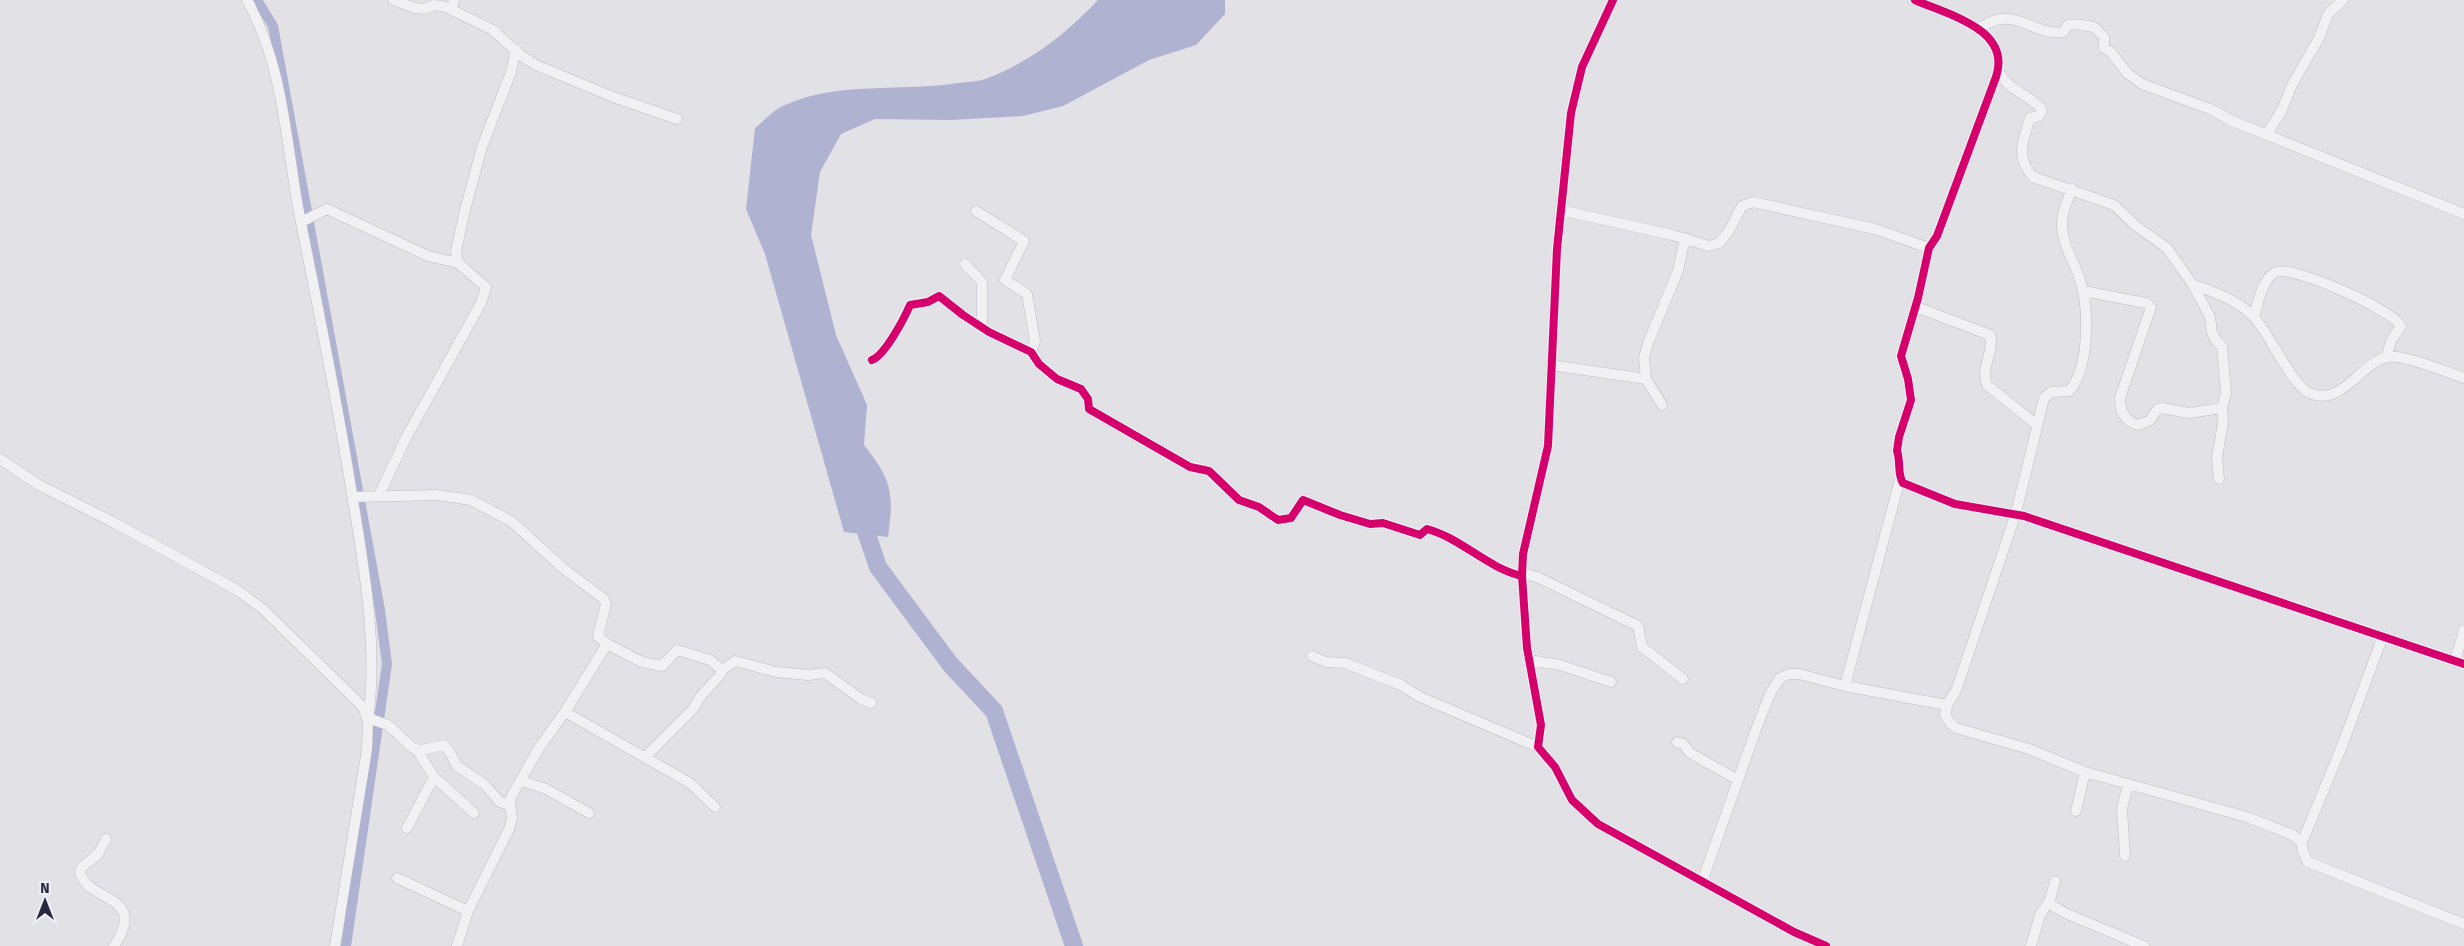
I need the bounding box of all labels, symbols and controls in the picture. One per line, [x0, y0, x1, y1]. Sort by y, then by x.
north arrow [20, 876, 70, 926]
text: N [40, 880, 50, 897]

